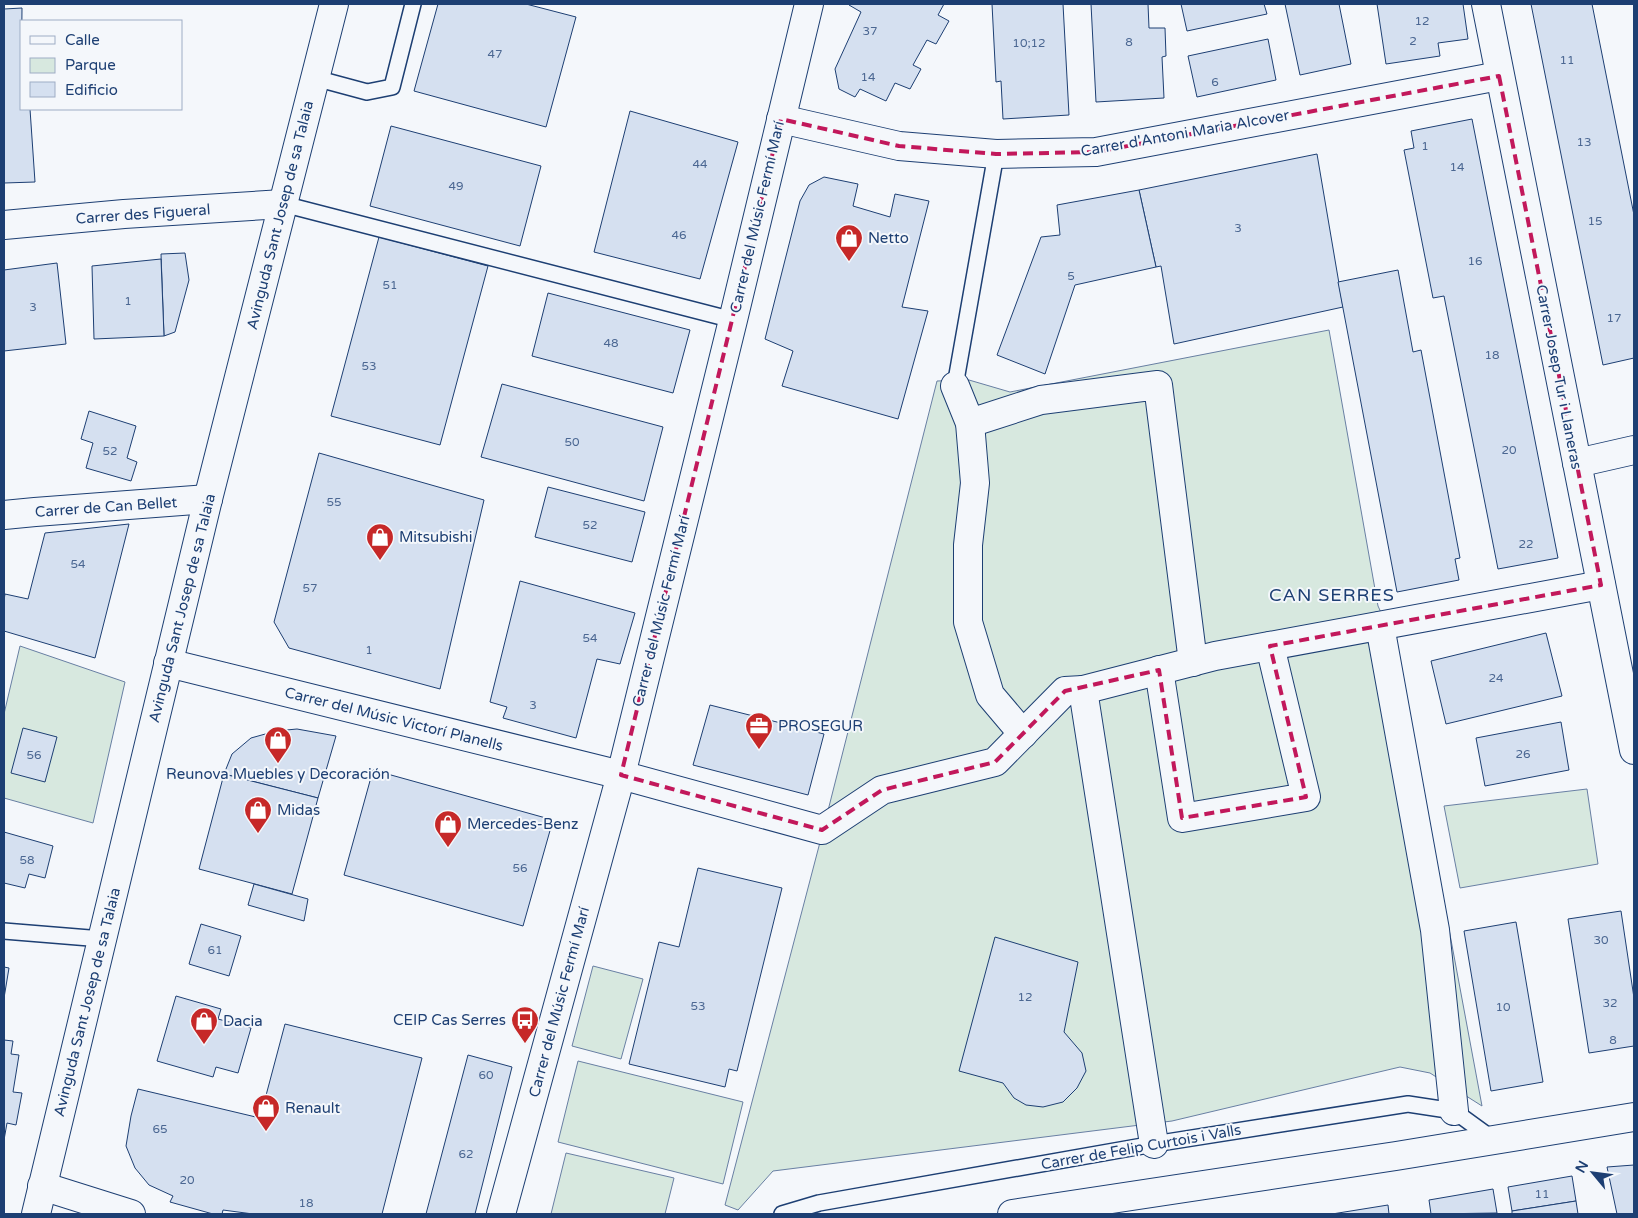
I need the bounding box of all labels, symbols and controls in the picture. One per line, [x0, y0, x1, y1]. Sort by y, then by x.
house number: 12 [1414, 14, 1430, 28]
legend [20, 20, 182, 110]
house number: 37 [862, 24, 878, 38]
text: Calle [65, 31, 100, 49]
house number: 2 [1409, 34, 1417, 48]
house number: 8 [1125, 35, 1133, 49]
house number: 10;12 [1012, 36, 1046, 50]
house number: 47 [487, 47, 503, 61]
house number: 11 [1559, 53, 1575, 67]
text: Parque [65, 56, 116, 74]
house number: 14 [860, 70, 876, 84]
house number: 6 [1211, 75, 1219, 89]
text: Edificio [65, 81, 118, 99]
street label: Avinguda Sant Josep de sa Talaia [243, 99, 317, 331]
street label: Carrer d'Antoni Maria Alcover [1079, 106, 1291, 160]
street label: Carrer del Músic Fermí Marí [726, 119, 788, 315]
house number: 13 [1576, 135, 1592, 149]
house number: 1 [1421, 139, 1429, 153]
house number: 44 [692, 157, 708, 171]
house number: 14 [1449, 160, 1465, 174]
house number: 49 [448, 179, 464, 193]
street label: Carrer des Figueral [75, 200, 211, 228]
house number: 15 [1587, 214, 1603, 228]
house number: 3 [1234, 221, 1242, 235]
shop icon: Netto [834, 223, 864, 262]
house number: 46 [671, 228, 687, 242]
place label: Netto [868, 229, 909, 247]
house number: 16 [1467, 254, 1483, 268]
house number: 5 [1067, 269, 1075, 283]
house number: 51 [382, 278, 398, 292]
street label: Carrer Josep Tur i Llaneras [1532, 283, 1586, 471]
house number: 1 [124, 294, 132, 308]
house number: 3 [29, 300, 37, 314]
house number: 17 [1606, 311, 1622, 325]
house number: 48 [603, 336, 619, 350]
house number: 18 [1484, 348, 1500, 362]
house number: 53 [361, 359, 377, 373]
house number: 50 [564, 435, 580, 449]
house number: 20 [1501, 443, 1517, 457]
house number: 52 [102, 444, 118, 458]
street label: Avinguda Sant Josep de sa Talaia [145, 492, 219, 724]
street label: Carrer de Can Bellet [34, 493, 178, 521]
house number: 55 [326, 495, 342, 509]
street label: Carrer del Músic Fermí Marí [628, 513, 694, 709]
house number: 52 [582, 518, 598, 532]
shop icon: Mitsubishi [365, 522, 395, 561]
place label: Mitsubishi [399, 528, 472, 546]
house number: 22 [1518, 537, 1534, 551]
house number: 54 [70, 557, 86, 571]
house number: 57 [302, 581, 318, 595]
district label: CAN SERRES [1269, 584, 1395, 606]
house number: 54 [582, 631, 598, 645]
house number: 1 [365, 643, 373, 657]
house number: 24 [1488, 671, 1504, 685]
street label: Carrer del Músic Victorí Planells [283, 683, 505, 755]
house number: 3 [529, 698, 537, 712]
office icon: PROSEGUR [744, 711, 774, 750]
place label: PROSEGUR [778, 717, 863, 735]
shop icon: Reunova Muebles y Decoración [263, 725, 293, 764]
house number: 26 [1515, 747, 1531, 761]
house number: 56 [26, 748, 42, 762]
place label: Reunova Muebles y Decoración [166, 765, 390, 783]
shop icon: Midas [243, 795, 273, 834]
place label: Midas [277, 801, 320, 819]
shop icon: Mercedes-Benz [433, 809, 463, 848]
place label: Mercedes-Benz [467, 815, 578, 833]
house number: 58 [19, 853, 35, 867]
house number: 56 [512, 861, 528, 875]
street label: Avinguda Sant Josep de sa Talaia [50, 886, 124, 1118]
street label: Carrer del Músic Fermí Marí [525, 904, 593, 1099]
house number: 30 [1593, 933, 1609, 947]
house number: 61 [207, 943, 223, 957]
house number: 12 [1017, 990, 1033, 1004]
house number: 32 [1602, 996, 1618, 1010]
house number: 53 [690, 999, 706, 1013]
house number: 10 [1495, 1000, 1511, 1014]
bus stop icon: CEIP Cas Serres [510, 1005, 540, 1044]
shop icon: Dacia [189, 1006, 219, 1045]
place label: CEIP Cas Serres [393, 1011, 506, 1029]
place label: Dacia [223, 1012, 263, 1030]
house number: 8 [1609, 1033, 1617, 1047]
house number: 60 [478, 1068, 494, 1082]
shop icon: Renault [251, 1093, 281, 1132]
place label: Renault [285, 1099, 341, 1117]
street label: Carrer de Felip Curtois i Valls [1039, 1121, 1243, 1173]
house number: 65 [152, 1122, 168, 1136]
house number: 62 [458, 1147, 474, 1161]
north arrow [1568, 1148, 1618, 1198]
text: N [1572, 1158, 1592, 1176]
house number: 20 [179, 1173, 195, 1187]
house number: 11 [1534, 1187, 1550, 1201]
house number: 18 [298, 1196, 314, 1210]

